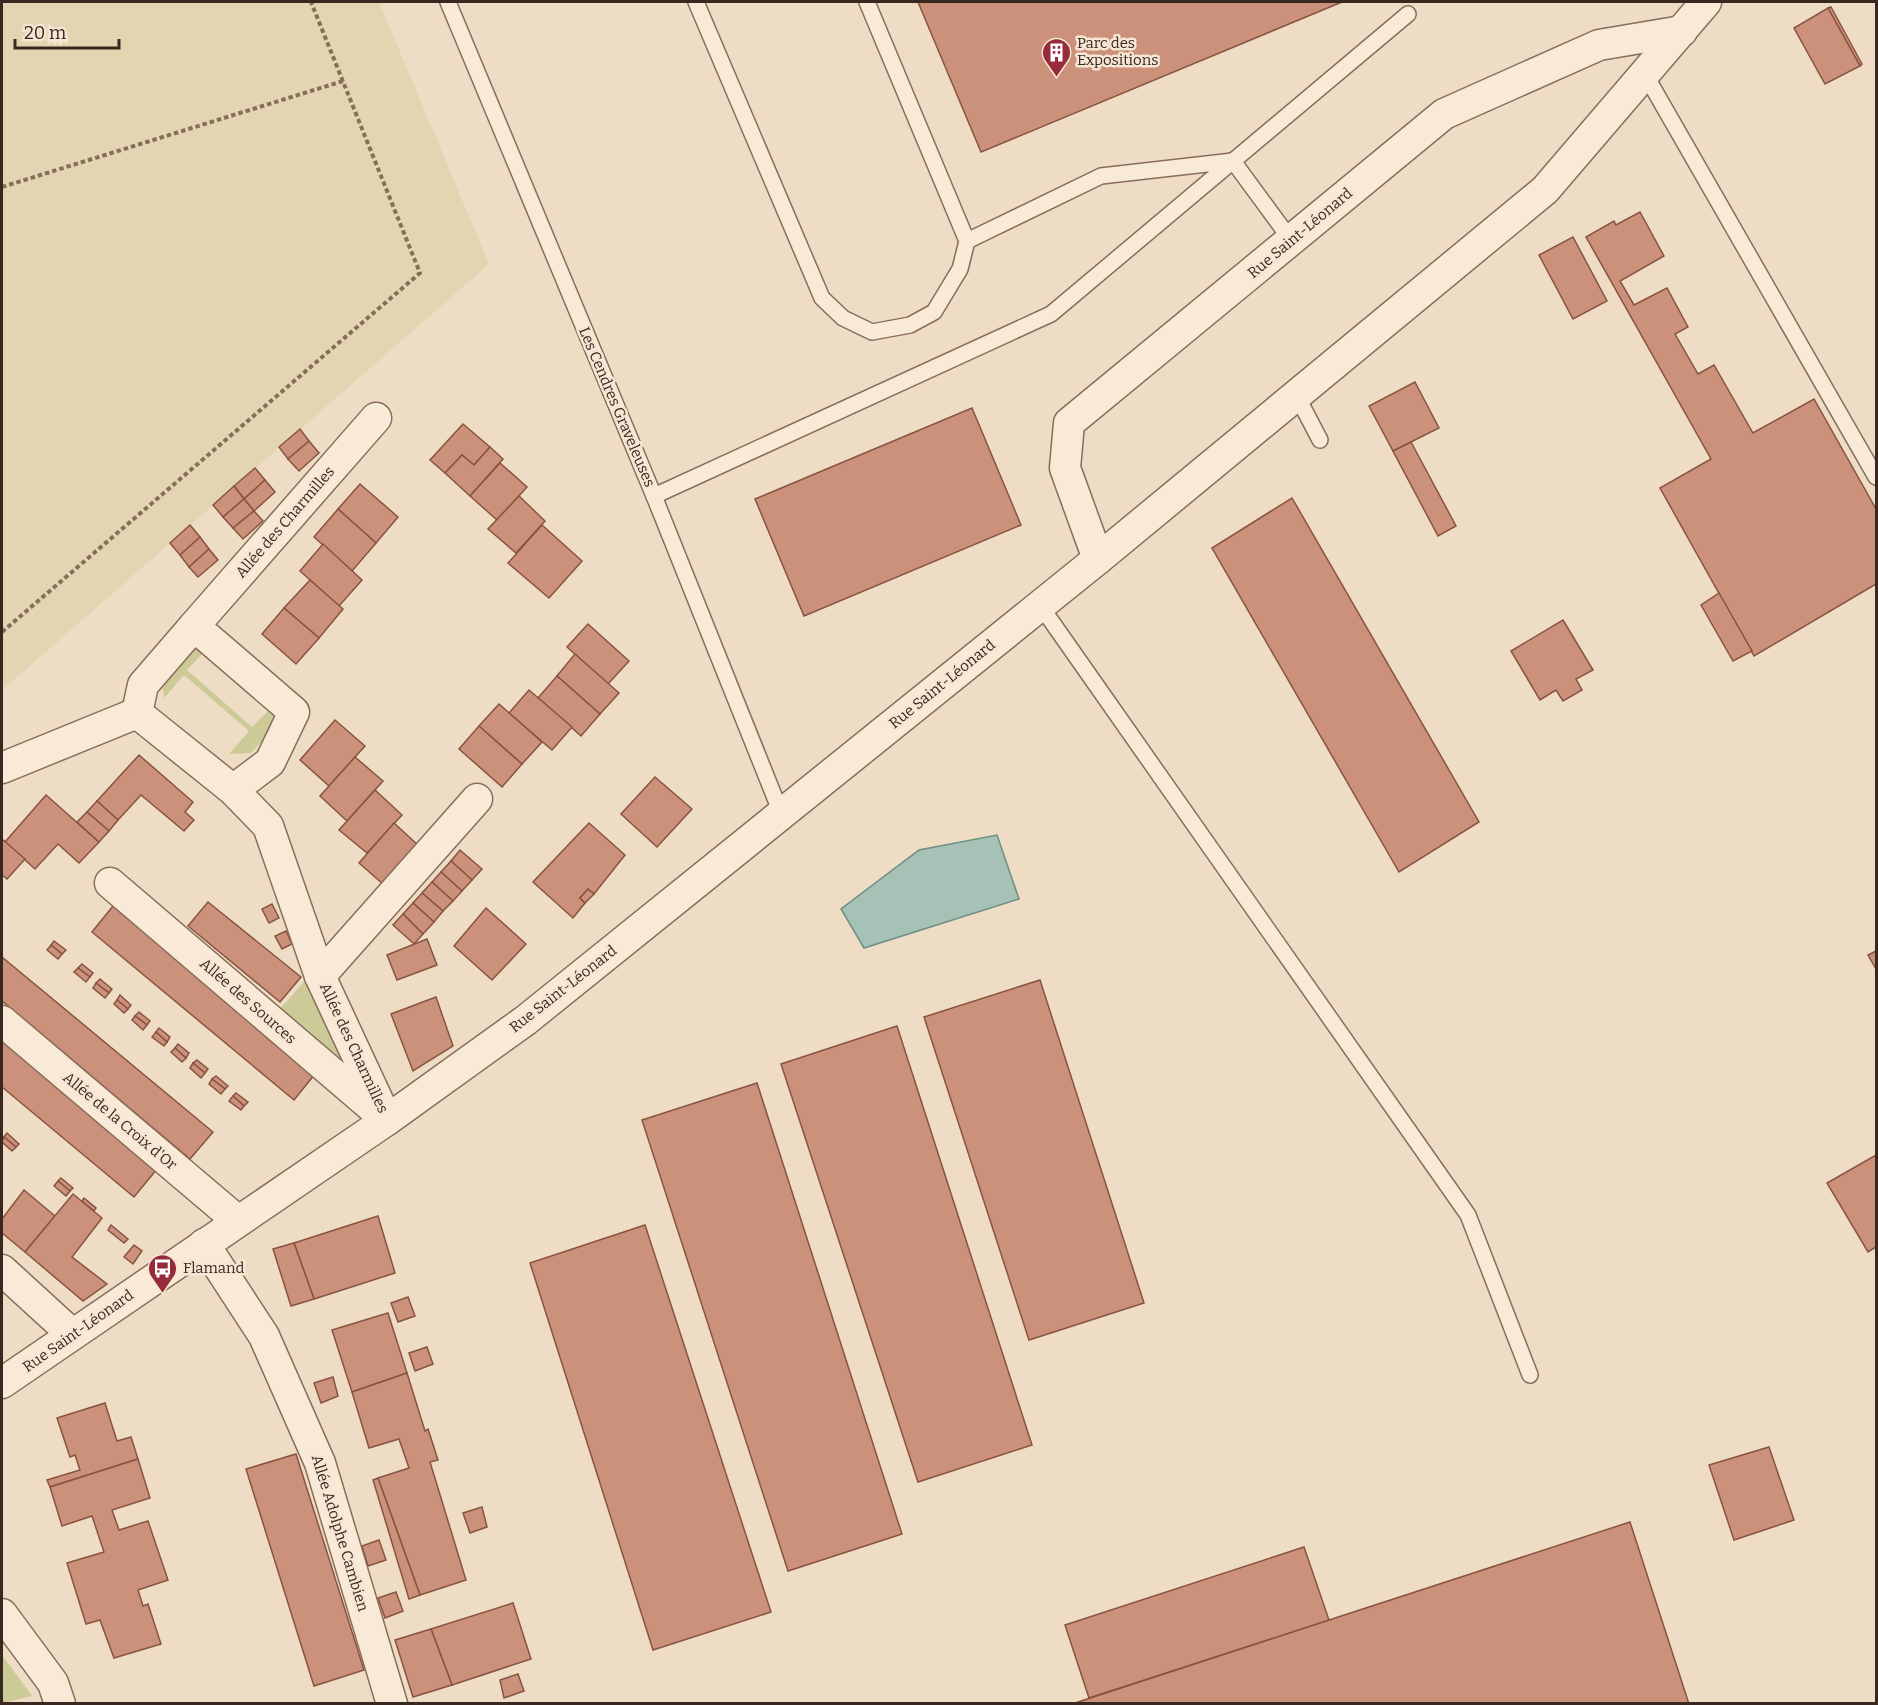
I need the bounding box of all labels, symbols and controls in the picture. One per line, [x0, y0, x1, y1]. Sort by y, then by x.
scale bar [15, 12, 118, 50]
text: 20 m [24, 22, 66, 44]
place label: Parc des Expositions [1077, 34, 1158, 69]
building icon: Parc des Expositions [1040, 36, 1072, 78]
street label: Rue Saint-Léonard [1244, 184, 1356, 282]
street label: Les Cendres Graveleuses [575, 324, 659, 490]
street label: Allée des Charmilles [232, 463, 338, 581]
street label: Rue Saint-Léonard [885, 636, 999, 732]
street label: Rue Saint-Léonard [506, 941, 620, 1036]
street label: Allée des Sources [196, 954, 300, 1048]
street label: Allée des Charmilles [316, 980, 392, 1116]
street label: Allée de la Croix d'Or [60, 1068, 181, 1174]
bus stop icon: Flamand [146, 1252, 178, 1294]
place label: Flamand [183, 1259, 245, 1277]
street label: Rue Saint-Léonard [19, 1286, 137, 1376]
street label: Allée Adolphe Cambien [308, 1452, 373, 1614]

